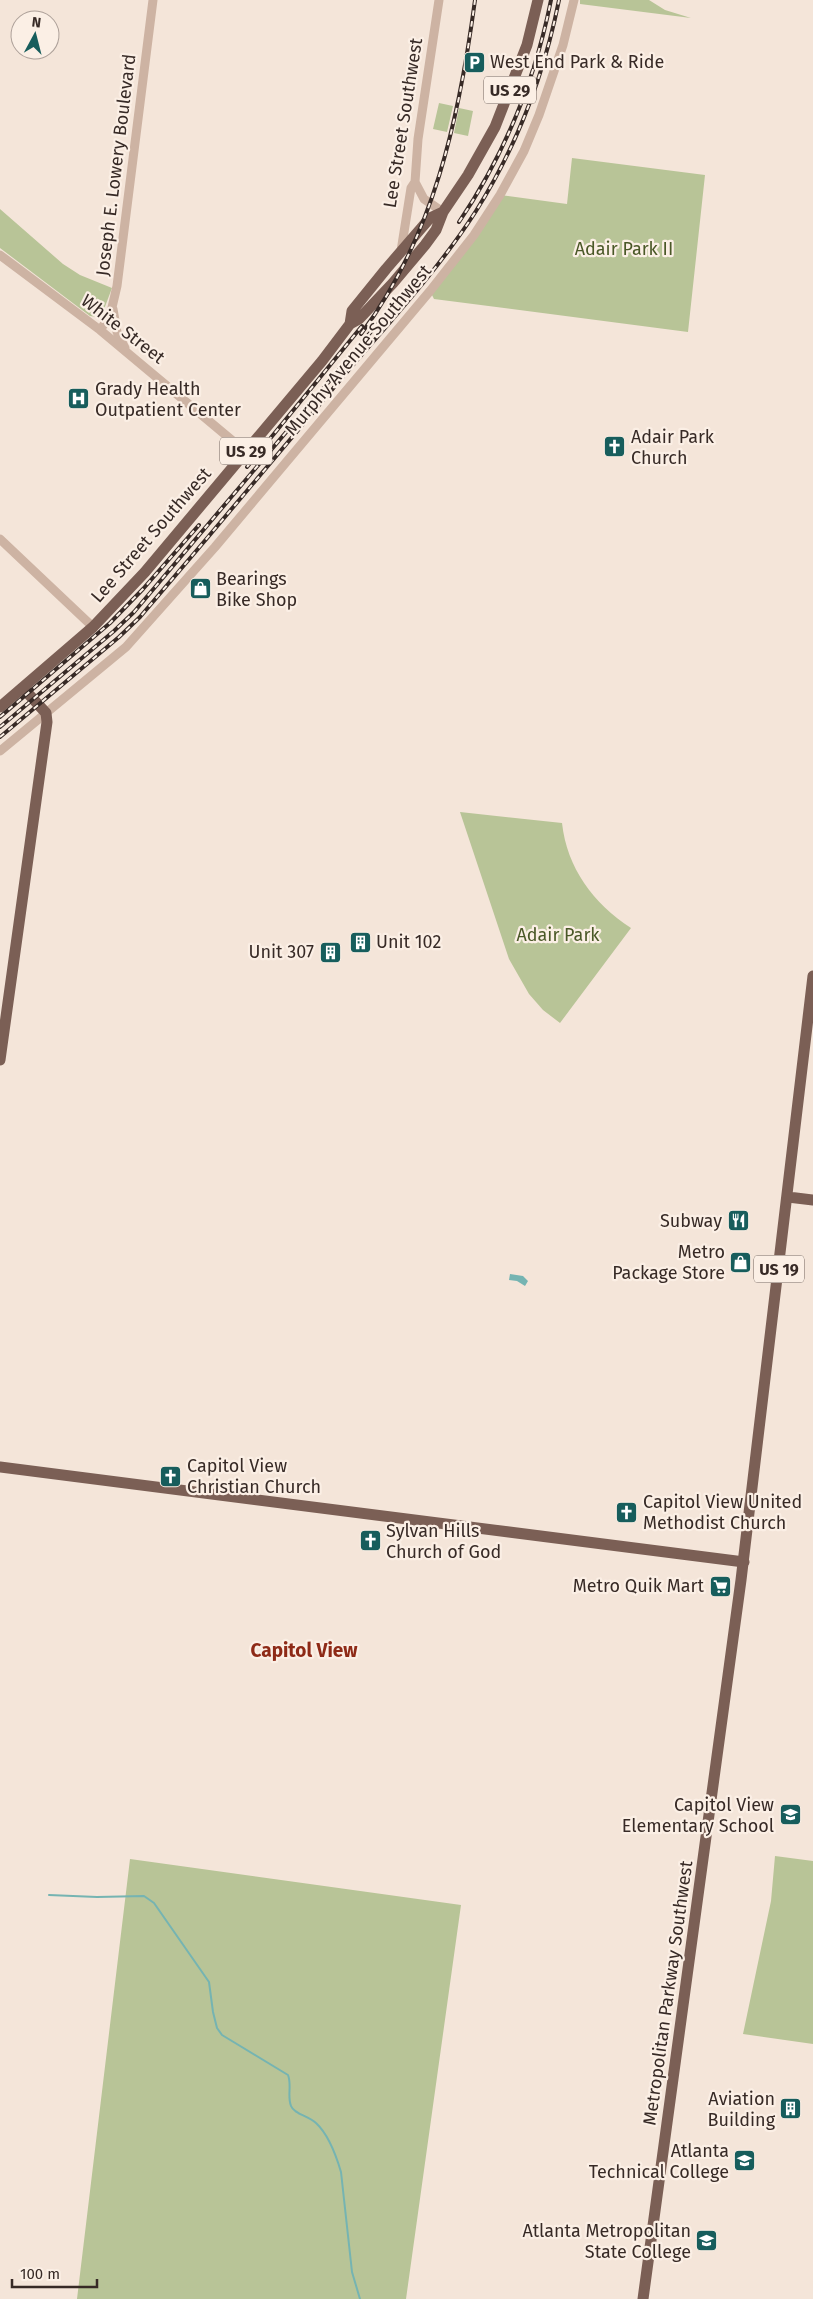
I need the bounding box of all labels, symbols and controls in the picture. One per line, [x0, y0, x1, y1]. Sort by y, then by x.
north arrow [10, 10, 60, 60]
text: N [31, 14, 42, 32]
street label: Lee Street Southwest [379, 36, 427, 210]
parking icon: West End Park & Ride [462, 50, 486, 74]
place label: West End Park & Ride [490, 51, 664, 73]
street label: Joseph E. Lowery Boulevard [91, 53, 141, 277]
road number: US 29 [484, 76, 536, 104]
park label: Adair Park II [575, 238, 673, 260]
street label: Murphy Avenue Southwest [280, 260, 436, 440]
street label: White Street [77, 290, 170, 369]
place label: Grady Health Outpatient Center [95, 378, 241, 421]
hospital icon: Grady Health Outpatient Center [67, 387, 91, 411]
place label: Adair Park Church [631, 426, 715, 469]
church icon: Adair Park Church [603, 435, 627, 459]
road number: US 29 [220, 438, 272, 464]
street label: Lee Street Southwest [86, 463, 216, 607]
place label: Bearings Bike Shop [216, 568, 297, 611]
shop icon: Bearings Bike Shop [188, 577, 212, 601]
park label: Adair Park [516, 924, 600, 946]
building icon: Unit 102 [348, 930, 372, 954]
place label: Unit 102 [376, 931, 441, 953]
building icon: Unit 307 [318, 940, 342, 964]
place label: Unit 307 [249, 941, 314, 963]
restaurant icon: Subway [726, 1209, 750, 1233]
place label: Subway [660, 1210, 722, 1232]
place label: Metro Package Store [612, 1241, 725, 1284]
shop icon: Metro Package Store [729, 1250, 753, 1274]
road number: US 19 [754, 1256, 804, 1282]
place label: Capitol View Christian Church [187, 1455, 321, 1498]
church icon: Capitol View Christian Church [159, 1464, 183, 1488]
place label: Capitol View United Methodist Church [643, 1491, 802, 1534]
church icon: Capitol View United Methodist Church [615, 1500, 639, 1524]
place label: Sylvan Hills Church of God [386, 1520, 501, 1563]
church icon: Sylvan Hills Church of God [358, 1529, 382, 1553]
supermarket icon: Metro Quik Mart [708, 1574, 732, 1598]
place label: Metro Quik Mart [573, 1575, 704, 1597]
district label: Capitol View [251, 1639, 358, 1662]
place label: Capitol View Elementary School [622, 1794, 774, 1837]
school or university icon: Capitol View Elementary School [778, 1803, 802, 1827]
street label: Metropolitan Parkway Southwest [639, 1859, 698, 2127]
place label: Aviation Building [708, 2088, 776, 2131]
building icon: Aviation Building [779, 2097, 803, 2121]
place label: Atlanta Technical College [589, 2140, 729, 2183]
school or university icon: Atlanta Technical College [733, 2149, 757, 2173]
place label: Atlanta Metropolitan State College [522, 2220, 691, 2263]
school or university icon: Atlanta Metropolitan State College [695, 2229, 719, 2253]
scale bar [12, 2256, 98, 2288]
text: 100 m [20, 2265, 60, 2283]

